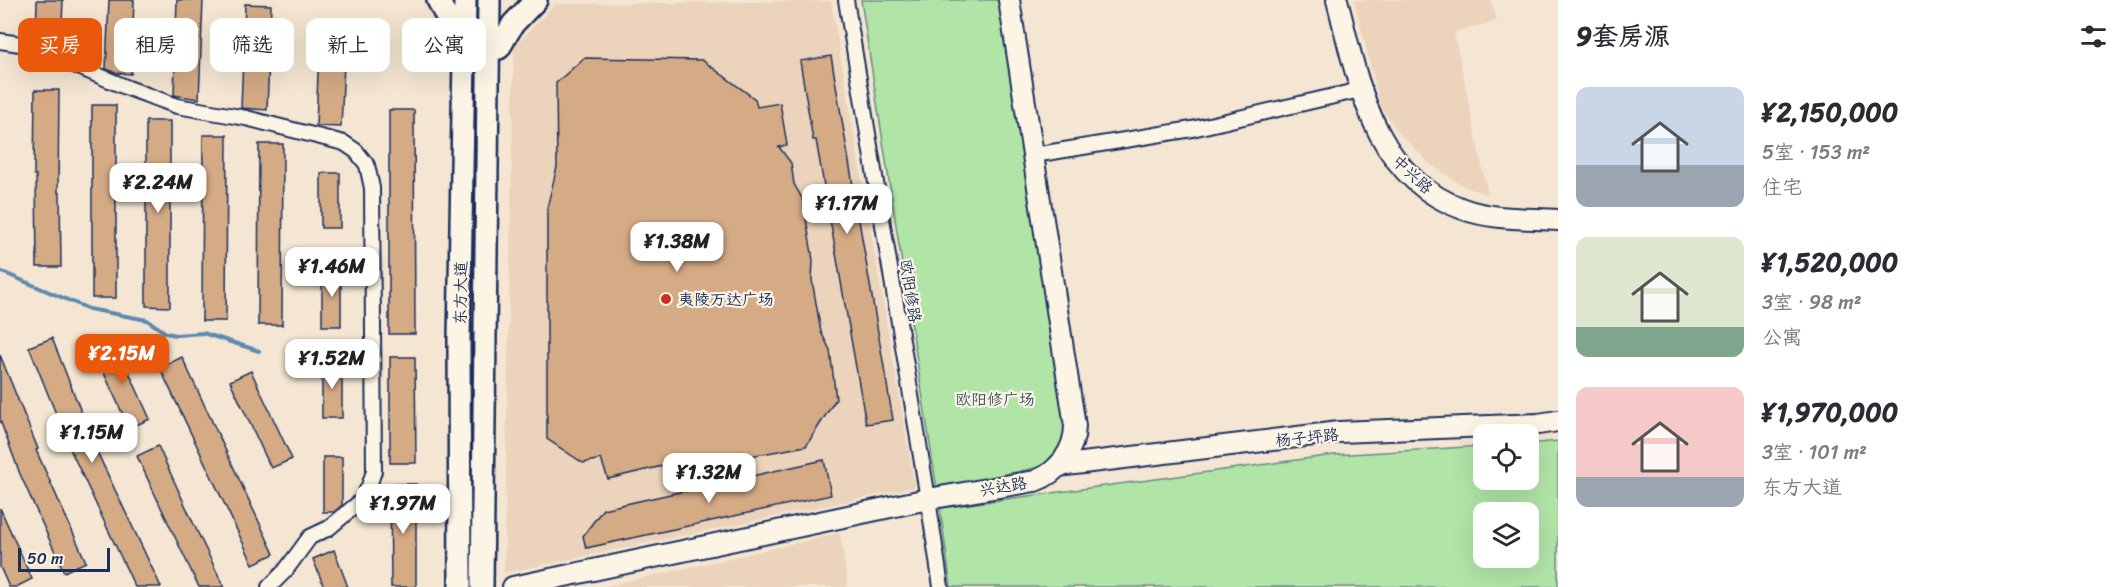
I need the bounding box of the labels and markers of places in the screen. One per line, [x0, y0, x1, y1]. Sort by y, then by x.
pin: ¥2.24M [109, 163, 207, 214]
pin: ¥1.17M [798, 184, 896, 235]
pin: ¥1.38M [628, 222, 726, 273]
pin: ¥1.46M [283, 247, 381, 298]
place label: 夷陵万达广场 [678, 285, 774, 314]
marker: 夷陵万达广场 [659, 292, 673, 306]
pin: ¥2.15M [73, 334, 171, 385]
pin: ¥1.52M [283, 339, 381, 390]
pin: ¥1.15M [43, 413, 141, 464]
pin: ¥1.32M [660, 453, 758, 504]
pin: ¥1.97M [354, 484, 452, 535]

